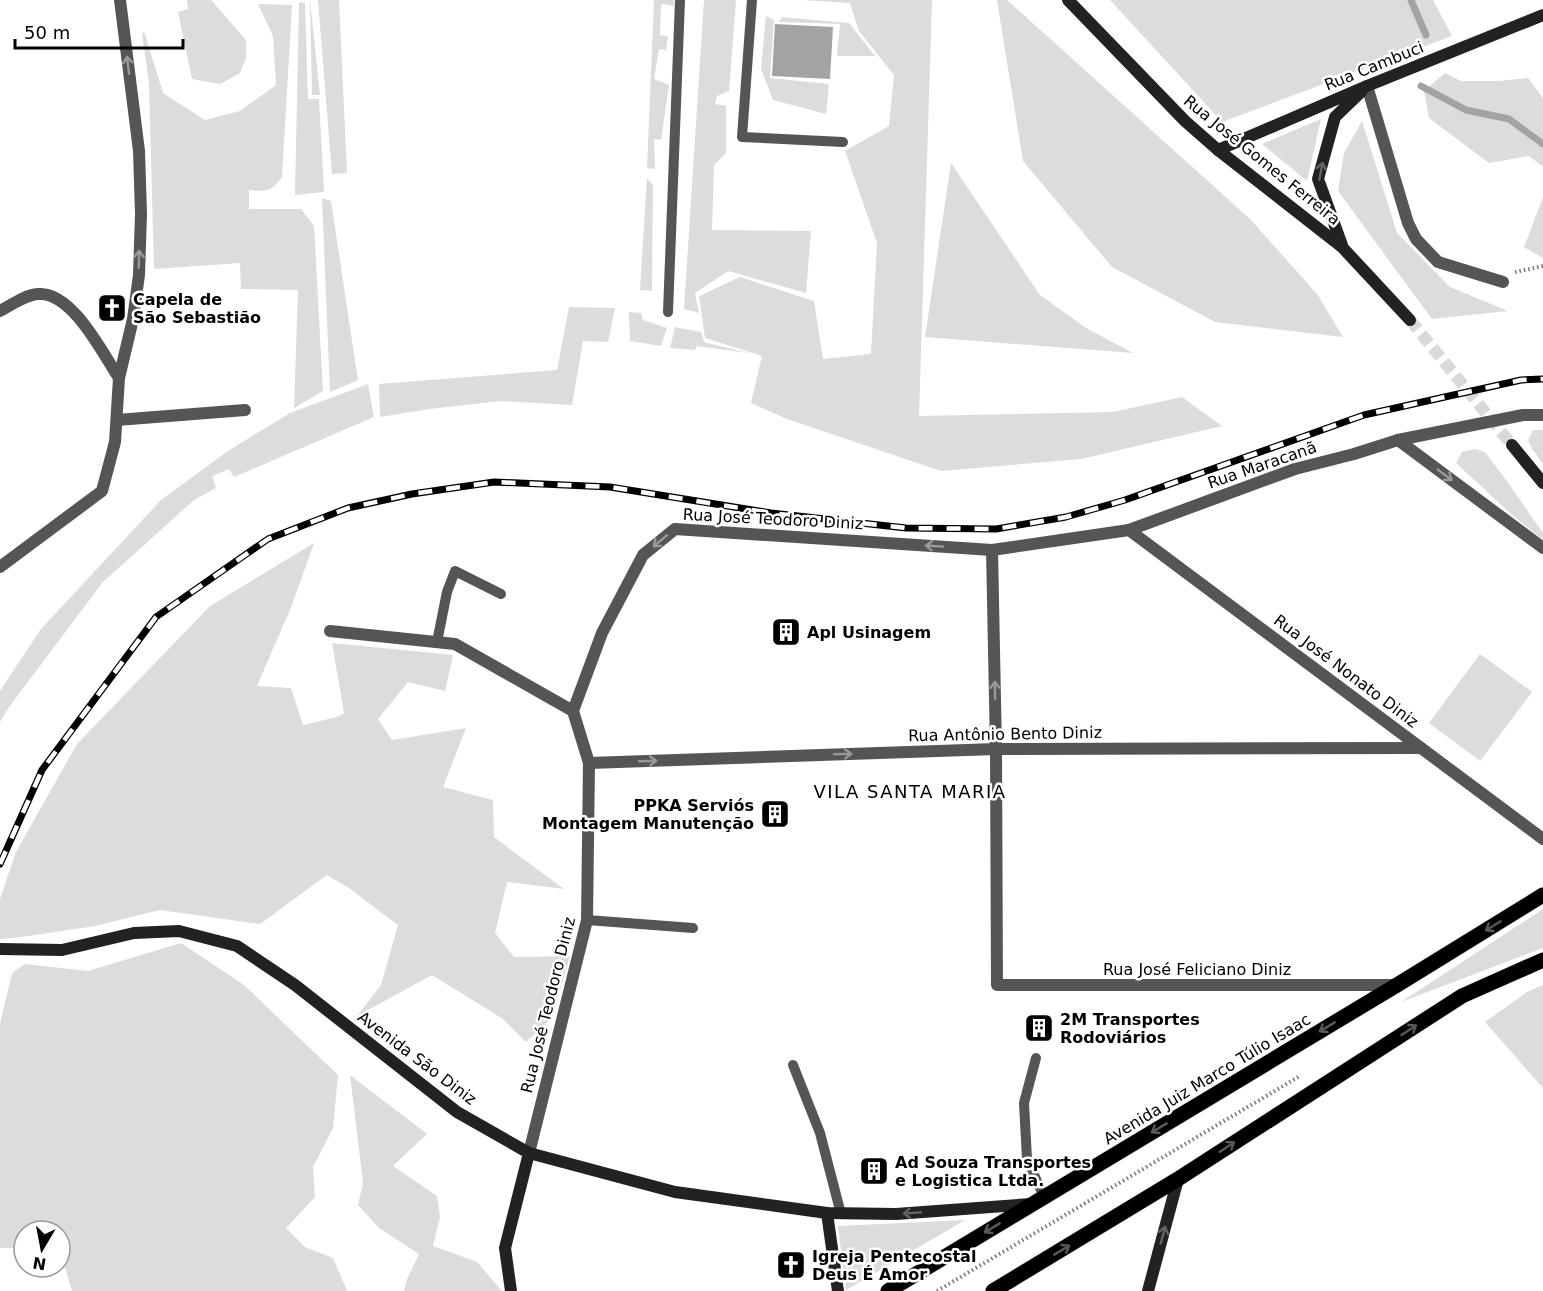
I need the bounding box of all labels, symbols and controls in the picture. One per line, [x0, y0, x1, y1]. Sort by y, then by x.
scale bar [15, 12, 183, 50]
text: 50 m [24, 22, 70, 43]
street label: Rua Cambuci [1322, 37, 1426, 95]
one-way arrow [123, 55, 134, 75]
street label: Rua José Gomes Ferreira [1180, 91, 1344, 229]
one-way arrow [1316, 162, 1327, 181]
one-way arrow [134, 249, 145, 269]
place label: Capela de São Sebastião [133, 290, 261, 327]
church icon: Capela de São Sebastião [96, 292, 128, 324]
street label: Rua Maracanã [1205, 437, 1319, 493]
one-way arrow [1436, 469, 1452, 481]
street label: Rua José Teodoro Diniz [682, 505, 864, 533]
one-way arrow [652, 535, 668, 548]
one-way arrow [924, 540, 944, 551]
street label: Rua José Nonato Diniz [1270, 611, 1422, 731]
building icon: Apl Usinagem [770, 616, 802, 648]
place label: Apl Usinagem [807, 623, 931, 642]
one-way arrow [989, 681, 1001, 701]
street label: Rua Antônio Bento Diniz [908, 723, 1102, 745]
one-way arrow [832, 748, 852, 760]
one-way arrow [637, 755, 657, 766]
district label: VILA SANTA MARIA [813, 781, 1007, 802]
place label: PPKA Serviós Montagem Manutenção [542, 796, 754, 833]
building icon: PPKA Serviós Montagem Manutenção [759, 798, 791, 830]
street label: Rua José Teodoro Diniz [517, 915, 579, 1095]
one-way arrow [1485, 921, 1502, 933]
street label: Rua José Feliciano Diniz [1103, 960, 1291, 979]
street label: Avenida São Diniz [354, 1007, 480, 1109]
place label: 2M Transportes Rodoviários [1060, 1010, 1200, 1047]
street label: Avenida Juiz Marco Túlio Isaac [1100, 1010, 1314, 1148]
building icon: 2M Transportes Rodoviários [1023, 1012, 1055, 1044]
one-way arrow [1319, 1022, 1336, 1034]
one-way arrow [1400, 1024, 1417, 1036]
one-way arrow [1151, 1122, 1168, 1134]
one-way arrow [1218, 1141, 1235, 1153]
place label: Ad Souza Transportes e Logistica Ltda. [895, 1153, 1091, 1190]
building icon: Ad Souza Transportes e Logistica Ltda. [858, 1155, 890, 1187]
one-way arrow [903, 1208, 922, 1219]
north arrow [12, 1219, 72, 1279]
one-way arrow [984, 1223, 1001, 1235]
one-way arrow [1158, 1226, 1169, 1245]
one-way arrow [1053, 1243, 1070, 1256]
place label: Igreja Pentecostal Deus É Amor [812, 1247, 976, 1284]
church icon: Igreja Pentecostal Deus É Amor [775, 1249, 807, 1281]
text: N [31, 1253, 48, 1274]

